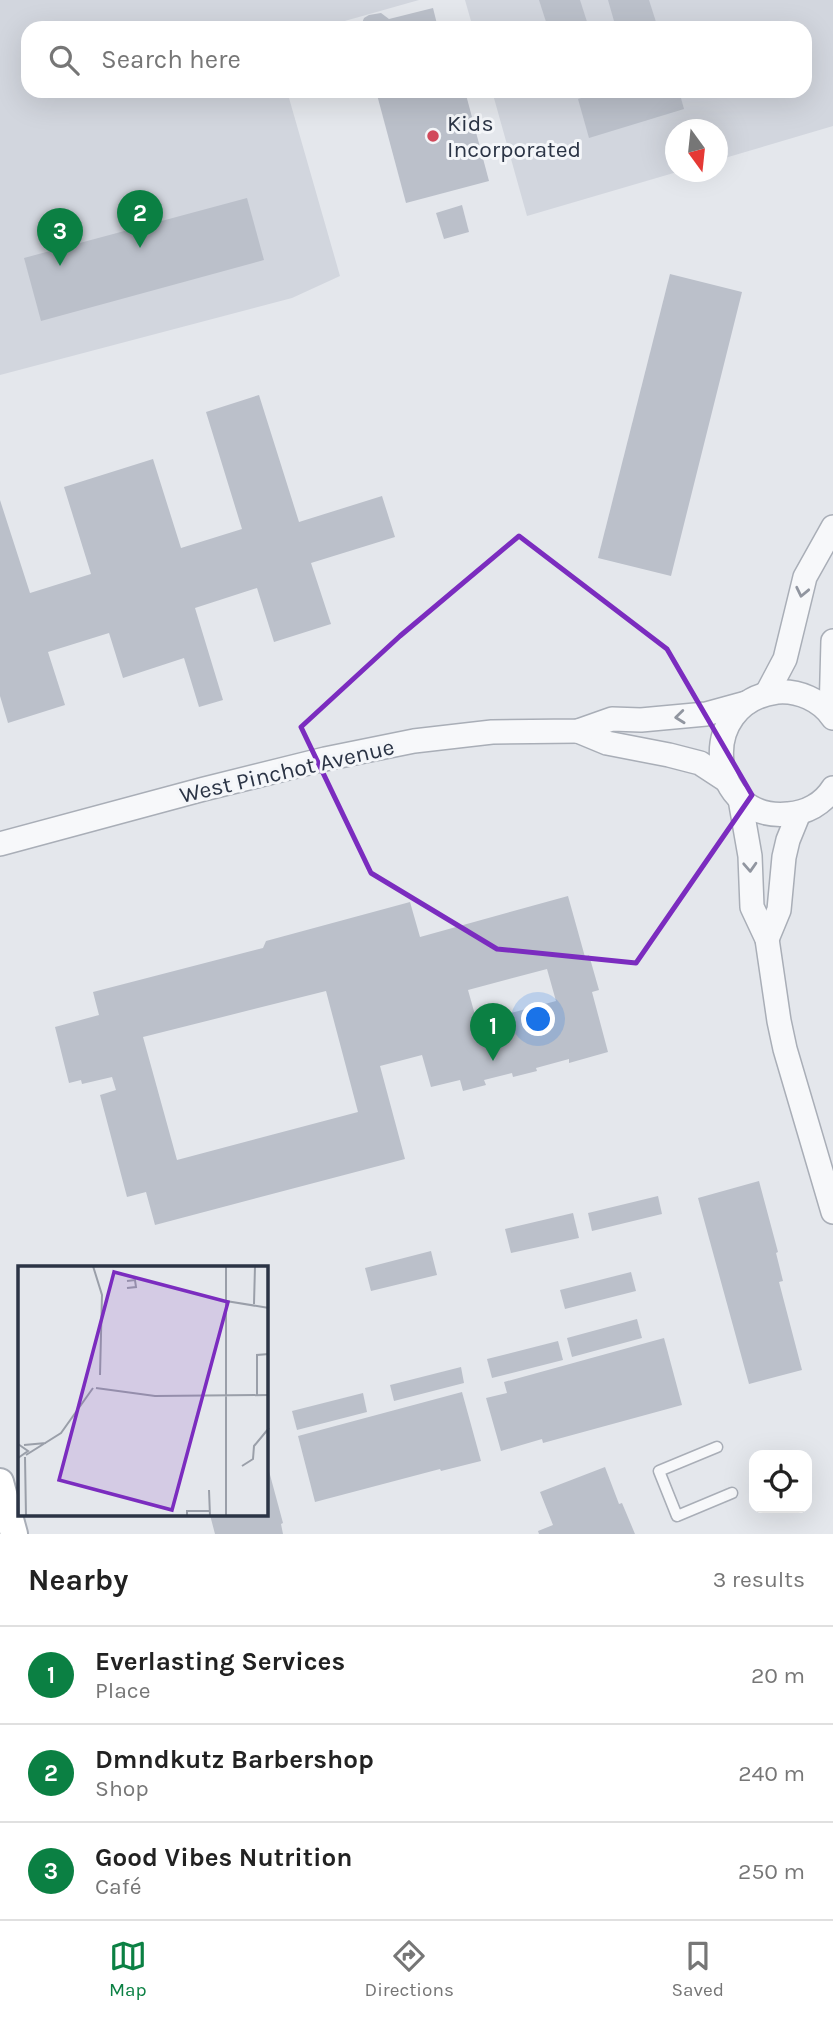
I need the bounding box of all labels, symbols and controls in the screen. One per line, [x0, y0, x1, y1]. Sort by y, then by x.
search box [21, 21, 812, 98]
icon: search [45, 41, 83, 79]
text: Search here [101, 44, 241, 75]
place label: Kids Incorporated [447, 110, 581, 163]
north arrow [665, 119, 728, 182]
marker: Kids Incorporated [425, 128, 441, 144]
pin: 2 [117, 190, 163, 248]
pin: 3 [37, 208, 83, 266]
one-way arrow [795, 586, 810, 598]
one-way arrow [674, 709, 685, 724]
street label: West Pinchot Avenue [177, 733, 397, 809]
one-way arrow [743, 861, 758, 872]
your location [521, 1002, 555, 1036]
pin: 1 [470, 1003, 516, 1061]
inset map [18, 1266, 268, 1517]
map controls [749, 1450, 812, 1513]
button: locate [749, 1450, 812, 1513]
text: Nearby [28, 1562, 128, 1598]
text: 3 results [713, 1566, 805, 1593]
text: Everlasting Services [95, 1646, 345, 1677]
text: 1 [47, 1662, 55, 1689]
text: 20 m [751, 1662, 805, 1689]
text: Place [95, 1677, 151, 1704]
text: Dmndkutz Barbershop [95, 1744, 374, 1775]
text: 2 [44, 1760, 58, 1787]
text: 240 m [738, 1760, 805, 1787]
text: Shop [95, 1775, 149, 1802]
text: Good Vibes Nutrition [95, 1842, 352, 1873]
text: 3 [44, 1858, 58, 1885]
text: 250 m [738, 1858, 805, 1885]
text: Café [95, 1873, 141, 1900]
tab: Map [109, 1937, 147, 2001]
tab: Directions [365, 1937, 454, 2001]
tab: Saved [672, 1937, 724, 2001]

